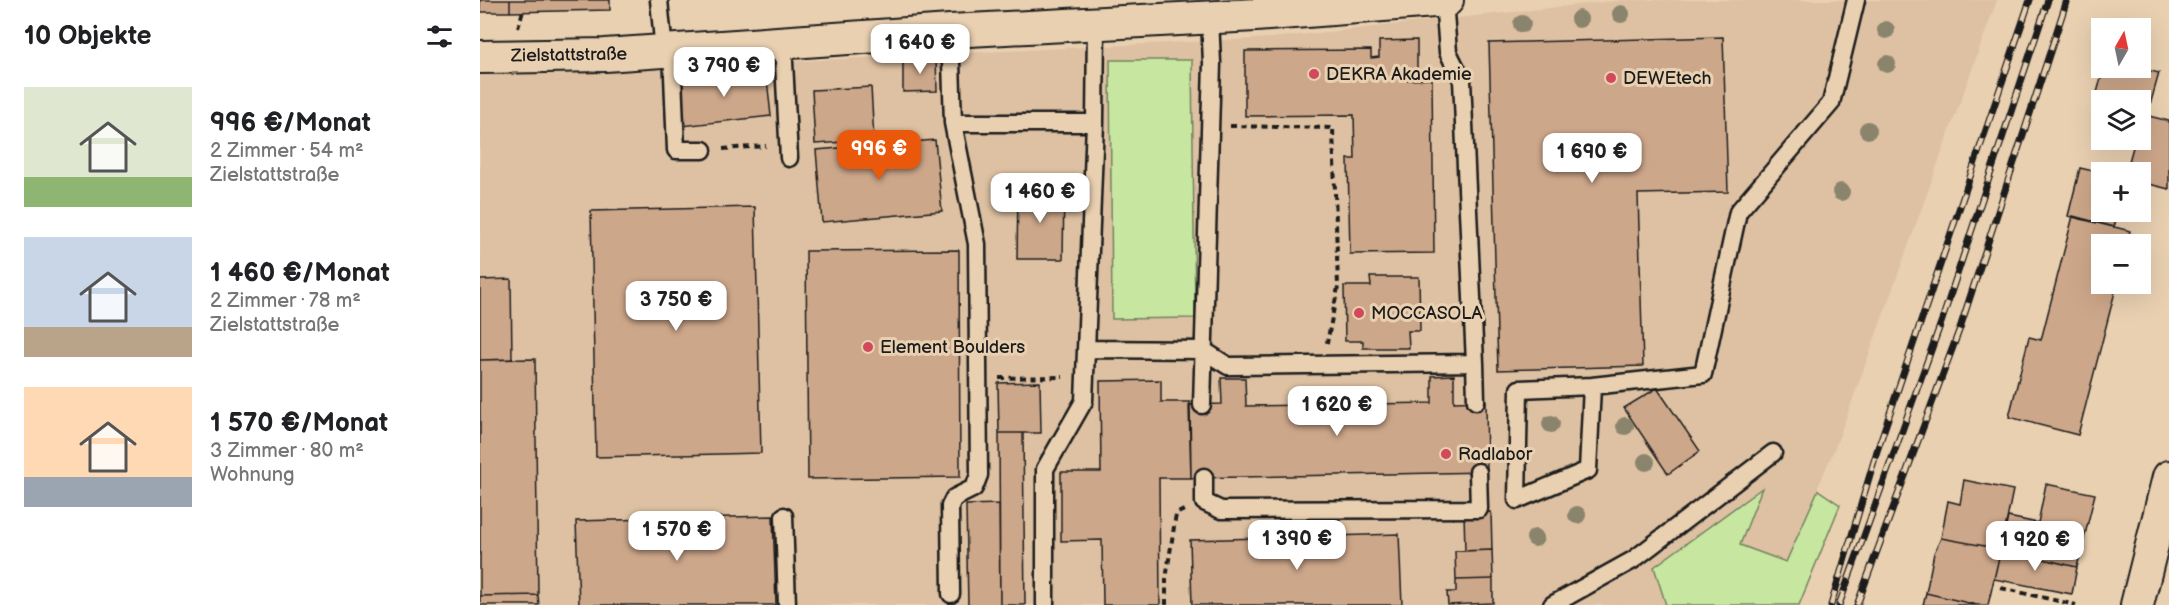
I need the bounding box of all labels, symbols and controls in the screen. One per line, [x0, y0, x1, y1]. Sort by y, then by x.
north arrow [2091, 18, 2151, 78]
map controls [2091, 18, 2151, 294]
icon: filters [423, 20, 456, 53]
text: 10 Objekte [24, 21, 151, 52]
pin: 1 640 € [865, 24, 975, 75]
text: 1 640 € [885, 31, 955, 55]
street label: Zielstattstraße [510, 43, 628, 67]
pin: 3 790 € [669, 47, 779, 98]
text: 3 790 € [688, 54, 760, 78]
place label: DEKRA Akademie [1326, 64, 1472, 85]
marker: DEKRA Akademie [1307, 67, 1321, 81]
place label: DEWEtech [1623, 68, 1711, 89]
marker: DEWEtech [1604, 71, 1618, 85]
button: layers [2091, 90, 2151, 150]
text: 996 €/Monat [210, 108, 371, 139]
icon: home [72, 111, 144, 183]
pin: 996 € [837, 130, 921, 181]
pin: 1 690 € [1537, 133, 1647, 184]
text: 996 € [851, 137, 907, 161]
text: 2 Zimmer · 54 m² [210, 139, 364, 163]
text: 1 690 € [1557, 140, 1627, 164]
button: + [2091, 162, 2151, 222]
text: Zielstattstraße [210, 163, 339, 187]
pin: 1 460 € [985, 173, 1095, 224]
text: 1 460 € [1005, 180, 1075, 204]
button: − [2091, 234, 2151, 294]
text: 1 460 €/Monat [210, 258, 390, 289]
icon: home [72, 261, 144, 333]
pin: 3 750 € [621, 281, 731, 332]
text: 3 750 € [640, 288, 712, 312]
text: 2 Zimmer · 78 m² [210, 289, 361, 313]
place label: MOCCASOLA [1371, 303, 1483, 324]
marker: MOCCASOLA [1352, 306, 1366, 320]
text: Zielstattstraße [210, 313, 339, 337]
place label: Element Boulders [880, 337, 1025, 358]
marker: Element Boulders [861, 340, 875, 354]
pin: 1 620 € [1282, 386, 1392, 437]
text: 1 620 € [1302, 393, 1372, 417]
text: 1 570 €/Monat [210, 408, 388, 439]
icon: home [72, 411, 144, 483]
text: 3 Zimmer · 80 m² [210, 439, 364, 463]
place label: Radlabor [1458, 444, 1533, 465]
marker: Radlabor [1439, 447, 1453, 461]
text: Wohnung [210, 463, 295, 487]
pin: 1 570 € [622, 511, 732, 562]
text: 1 570 € [642, 518, 712, 542]
pin: 1 390 € [1242, 520, 1352, 571]
pin: 1 920 € [1980, 521, 2090, 572]
text: 1 390 € [1262, 527, 1332, 551]
text: 1 920 € [2000, 528, 2070, 552]

